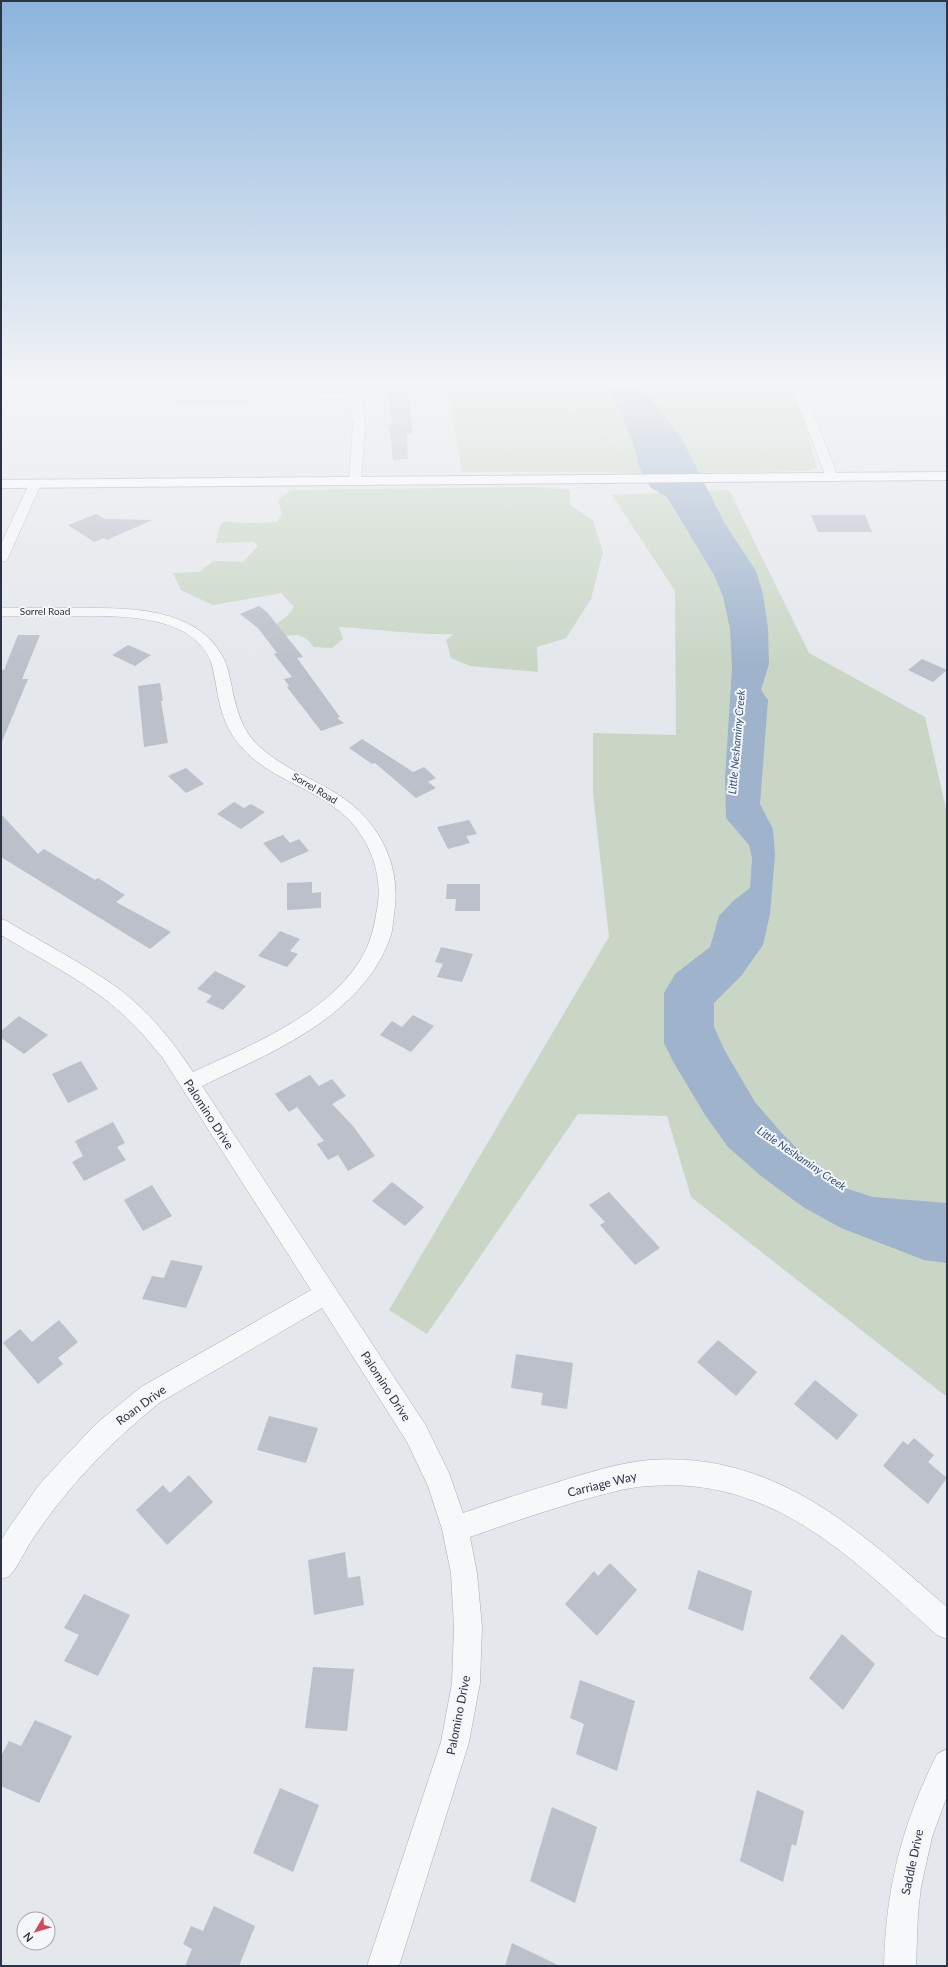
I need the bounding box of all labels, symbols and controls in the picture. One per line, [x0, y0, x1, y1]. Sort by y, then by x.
street label: Sorrel Road [20, 605, 70, 617]
water label: Little Neshaminy Creek [725, 689, 747, 795]
street label: Sorrel Road [290, 770, 340, 806]
street label: Palomino Drive [181, 1076, 237, 1152]
water label: Little Neshaminy Creek [755, 1123, 850, 1193]
street label: Palomino Drive [358, 1348, 414, 1424]
street label: Roan Drive [113, 1382, 169, 1428]
street label: Carriage Way [566, 1468, 639, 1500]
street label: Palomino Drive [443, 1674, 473, 1756]
street label: Saddle Drive [898, 1828, 926, 1896]
north arrow [16, 1911, 56, 1951]
text: N [20, 1930, 35, 1945]

